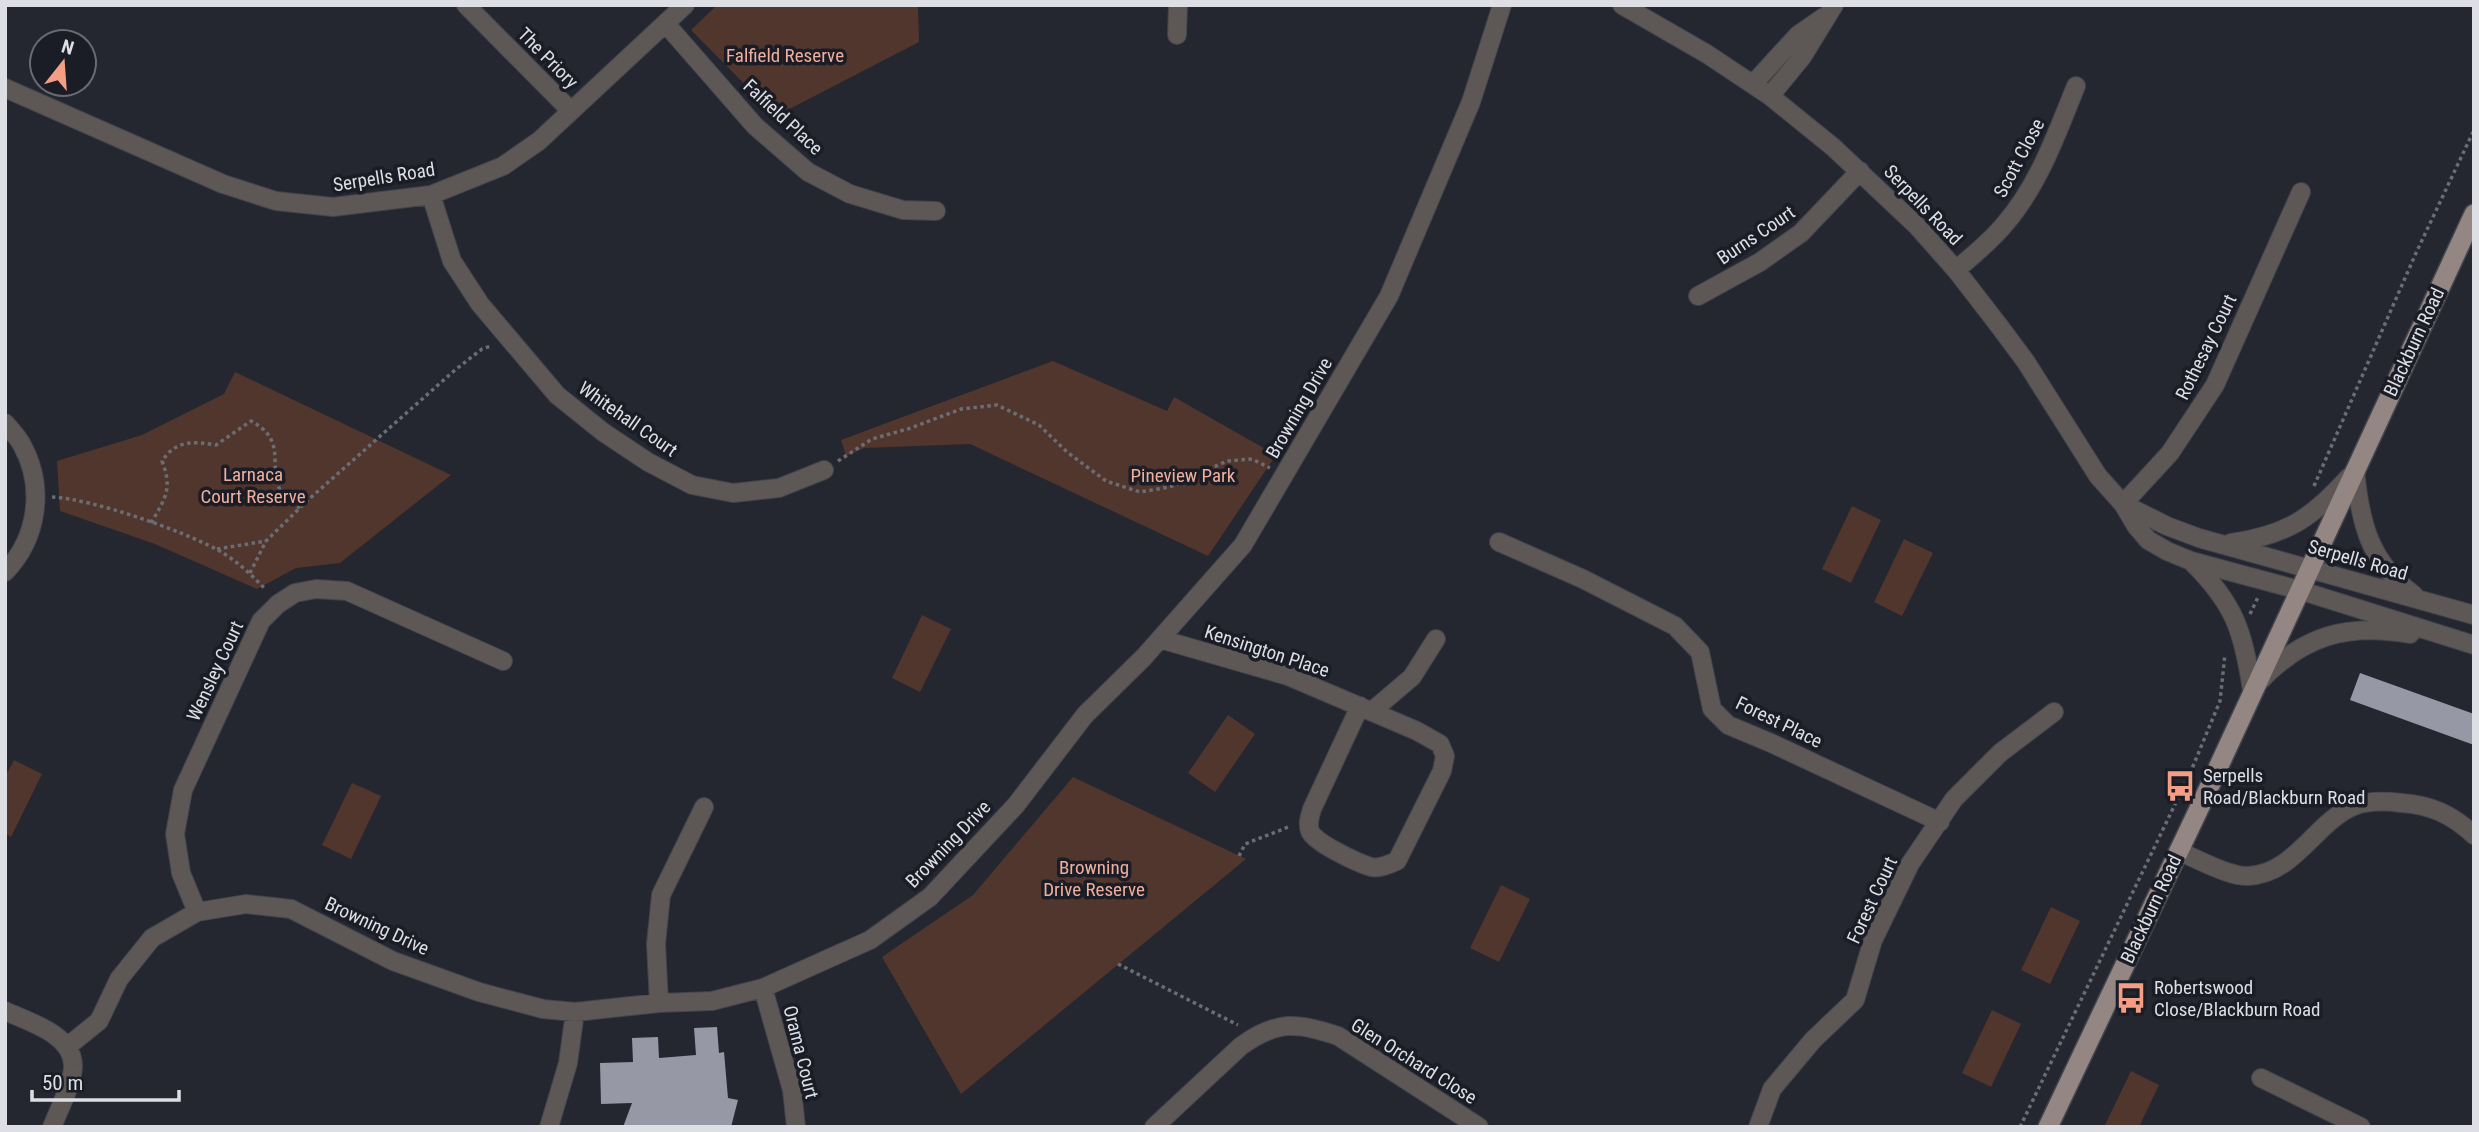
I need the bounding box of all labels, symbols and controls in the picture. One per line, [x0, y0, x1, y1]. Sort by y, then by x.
street label: The Priory [513, 23, 583, 93]
north arrow [28, 28, 98, 98]
text: N [59, 35, 77, 60]
park label: Falfield Reserve [726, 44, 844, 67]
street label: Falfield Place [738, 74, 828, 160]
street label: Scott Close [1989, 115, 2049, 201]
street label: Serpells Road [331, 158, 437, 196]
street label: Serpells Road [1879, 160, 1967, 250]
street label: Burns Court [1713, 201, 1799, 269]
street label: Blackburn Road [2379, 284, 2449, 400]
street label: Rothesay Court [2171, 290, 2241, 404]
street label: Browning Drive [1261, 354, 1337, 462]
street label: Whitehall Court [574, 377, 682, 461]
park label: Larnaca Court Reserve [200, 463, 306, 508]
park label: Pineview Park [1131, 464, 1236, 487]
street label: Serpells Road [2305, 535, 2411, 585]
street label: Wensley Court [182, 617, 248, 725]
street label: Kensington Place [1202, 620, 1332, 682]
street label: Forest Place [1732, 691, 1826, 753]
place label: Serpells Road/Blackburn Road [2203, 764, 2365, 809]
bus stop icon: Serpells Road/Blackburn Road [2163, 769, 2197, 803]
street label: Browning Drive [901, 796, 995, 892]
street label: Blackburn Road [2116, 851, 2186, 967]
street label: Forest Court [1842, 853, 1902, 947]
park label: Browning Drive Reserve [1043, 856, 1145, 901]
street label: Browning Drive [321, 892, 433, 960]
place label: Robertswood Close/Blackburn Road [2154, 976, 2321, 1021]
bus stop icon: Robertswood Close/Blackburn Road [2114, 981, 2148, 1015]
street label: Orama Court [778, 1003, 824, 1101]
street label: Glen Orchard Close [1347, 1013, 1481, 1109]
scale bar [32, 1058, 178, 1102]
text: 50 m [42, 1071, 83, 1095]

